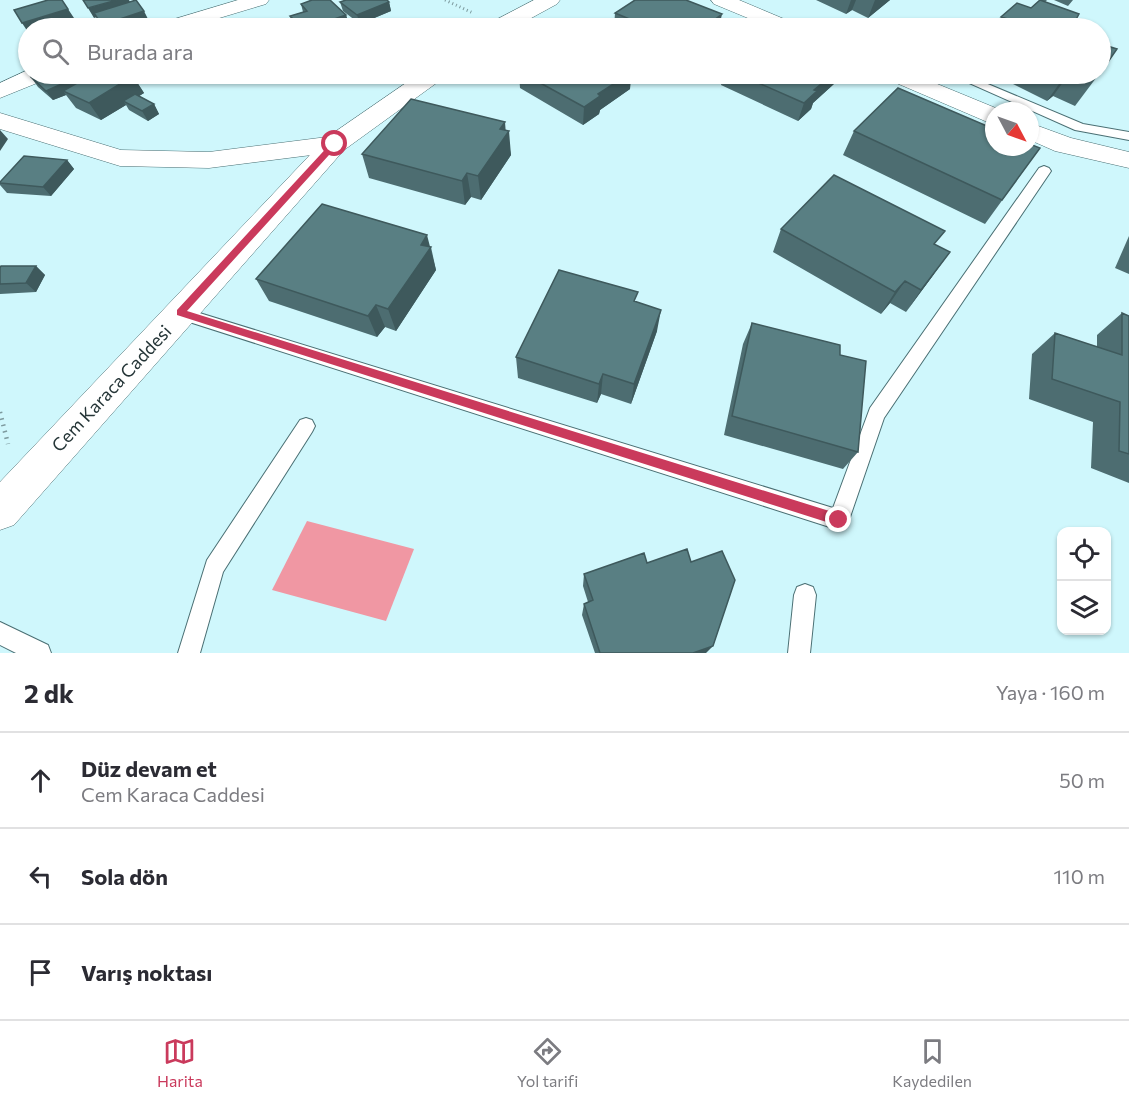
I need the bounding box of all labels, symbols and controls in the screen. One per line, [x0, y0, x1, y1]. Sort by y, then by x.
search box [18, 18, 1111, 84]
icon: search [39, 35, 72, 68]
text: Burada ara [87, 38, 194, 65]
north arrow [985, 102, 1039, 156]
route start [321, 130, 347, 156]
street label: Cem Karaca Caddesi [47, 320, 175, 456]
route end [825, 506, 851, 532]
map controls [1057, 527, 1111, 635]
button: locate [1057, 527, 1111, 581]
button: layers [1057, 581, 1111, 635]
text: 2 dk [24, 677, 74, 708]
text: Yaya · 160 m [996, 680, 1105, 704]
text: Düz devam et [81, 755, 217, 782]
icon: ahead [24, 764, 57, 797]
text: 50 m [1059, 768, 1105, 792]
text: Cem Karaca Caddesi [81, 782, 265, 806]
icon: left [24, 860, 57, 893]
text: Sola dön [81, 863, 168, 890]
text: 110 m [1054, 864, 1105, 888]
icon: arrive [24, 956, 57, 989]
text: Varış noktası [81, 959, 212, 986]
tab: Harita [157, 1035, 203, 1090]
tab: Yol tarifi [517, 1035, 578, 1090]
tab: Kaydedilen [892, 1035, 972, 1090]

